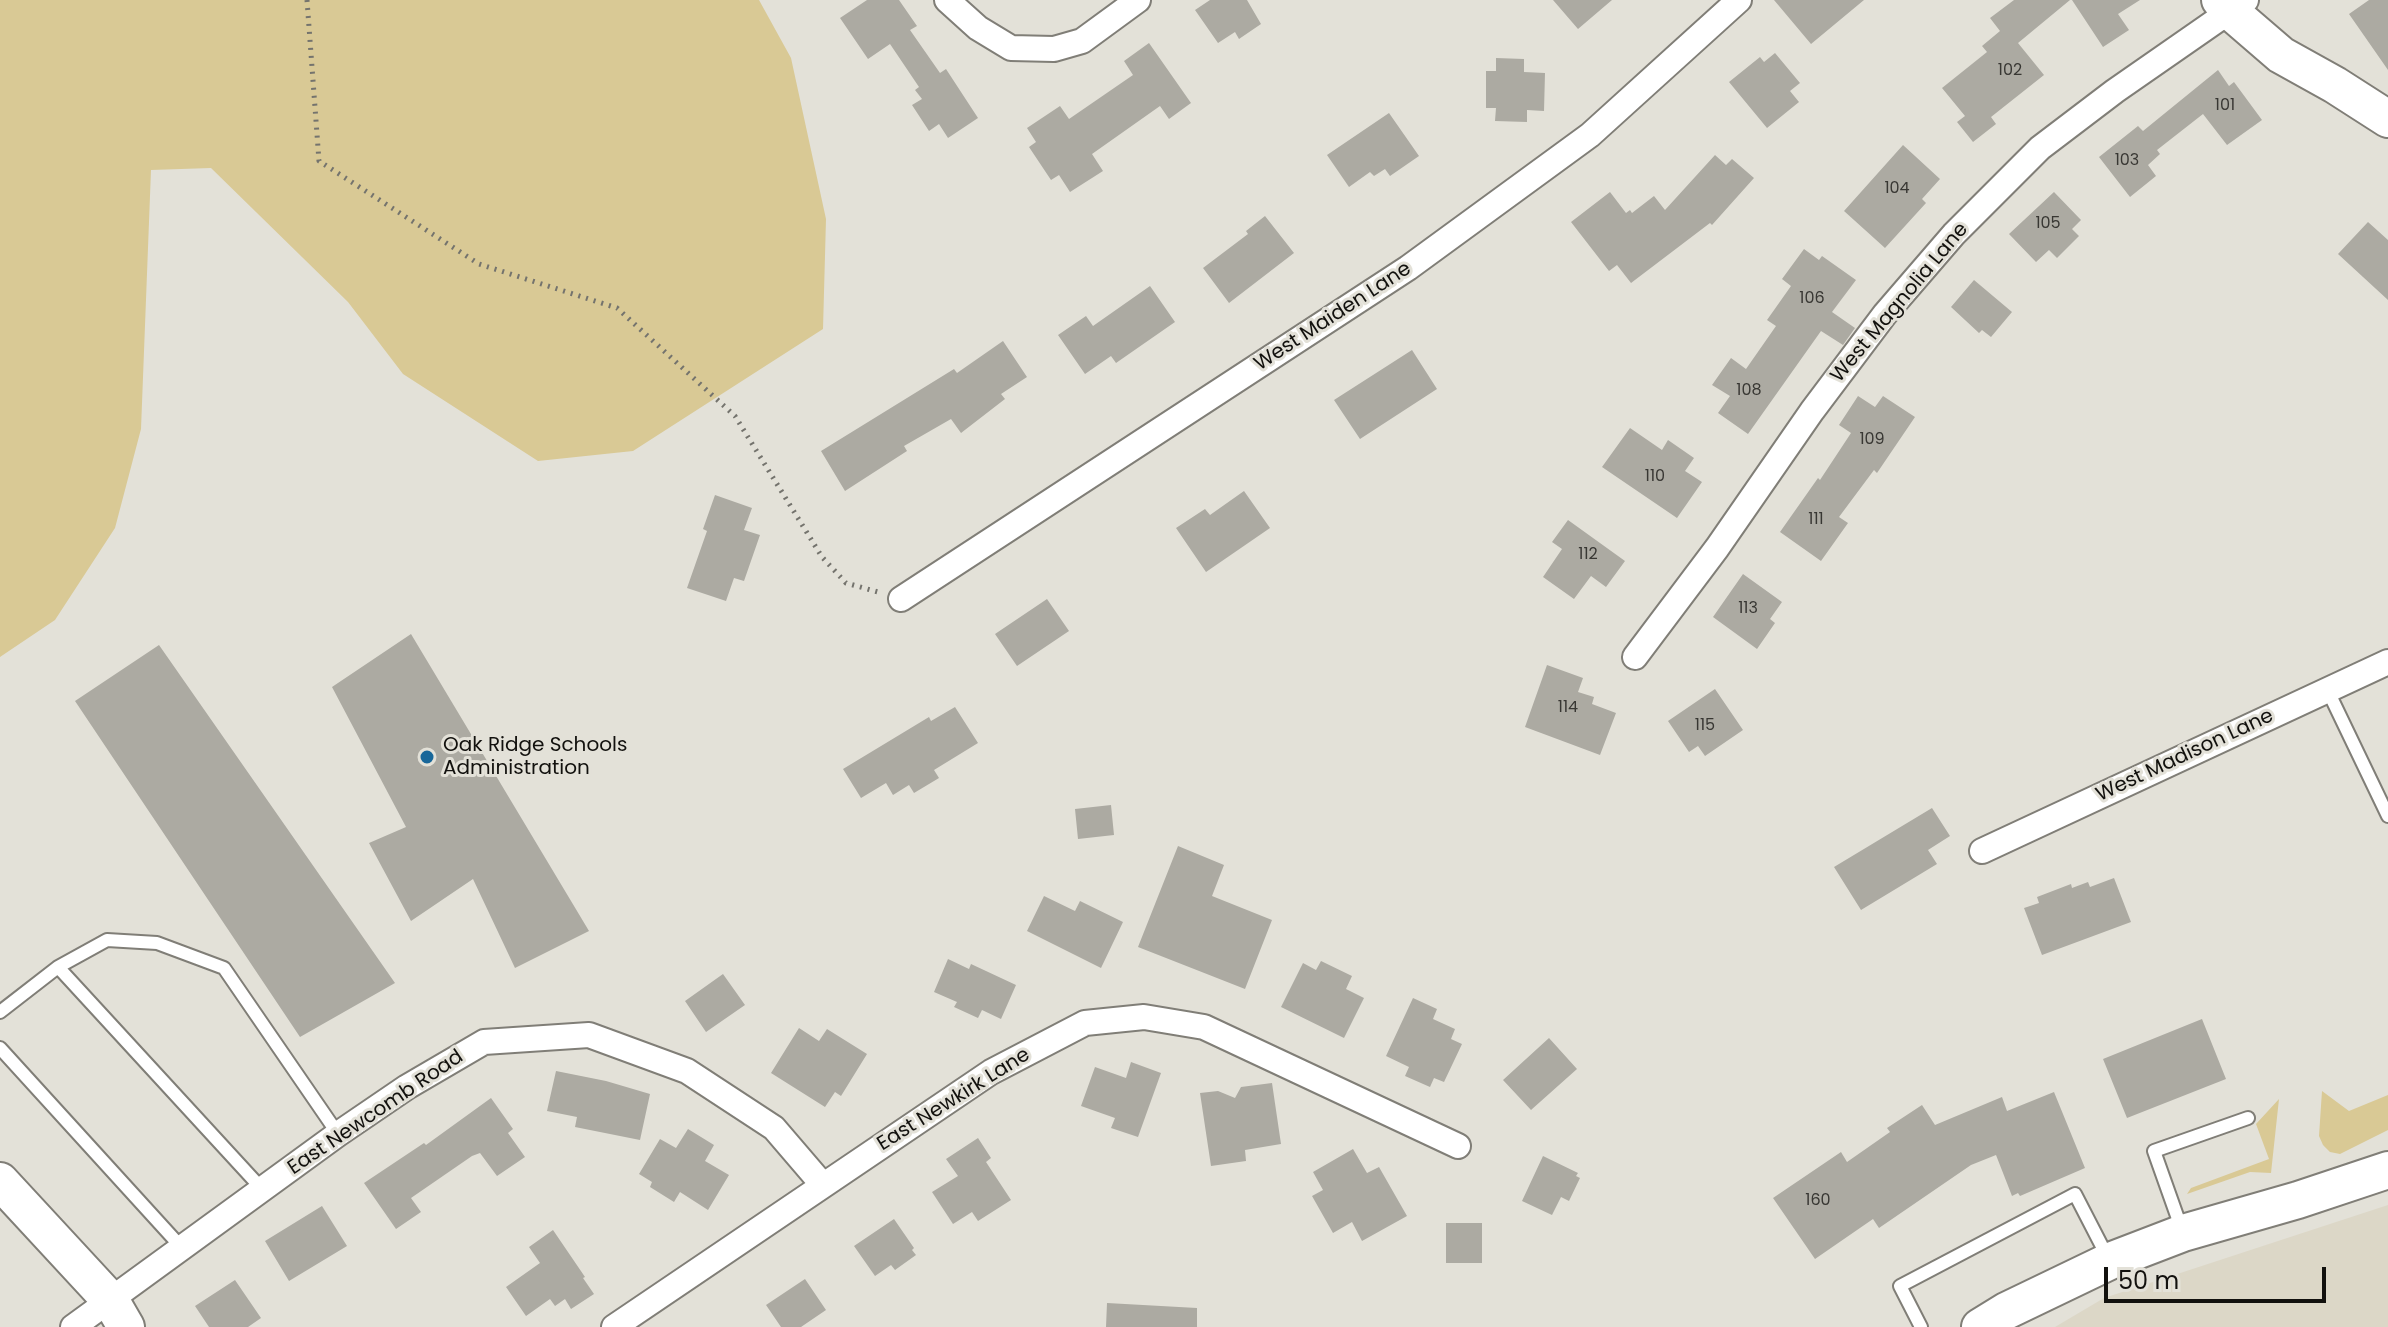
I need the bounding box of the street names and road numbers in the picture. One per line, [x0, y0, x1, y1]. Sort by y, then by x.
street label: West Magnolia Lane [1826, 218, 1974, 388]
street label: West Maiden Lane [1250, 257, 1416, 377]
street label: West Madison Lane [2093, 704, 2277, 808]
street label: East Newkirk Lane [873, 1043, 1035, 1157]
street label: East Newcomb Road [284, 1045, 468, 1181]

